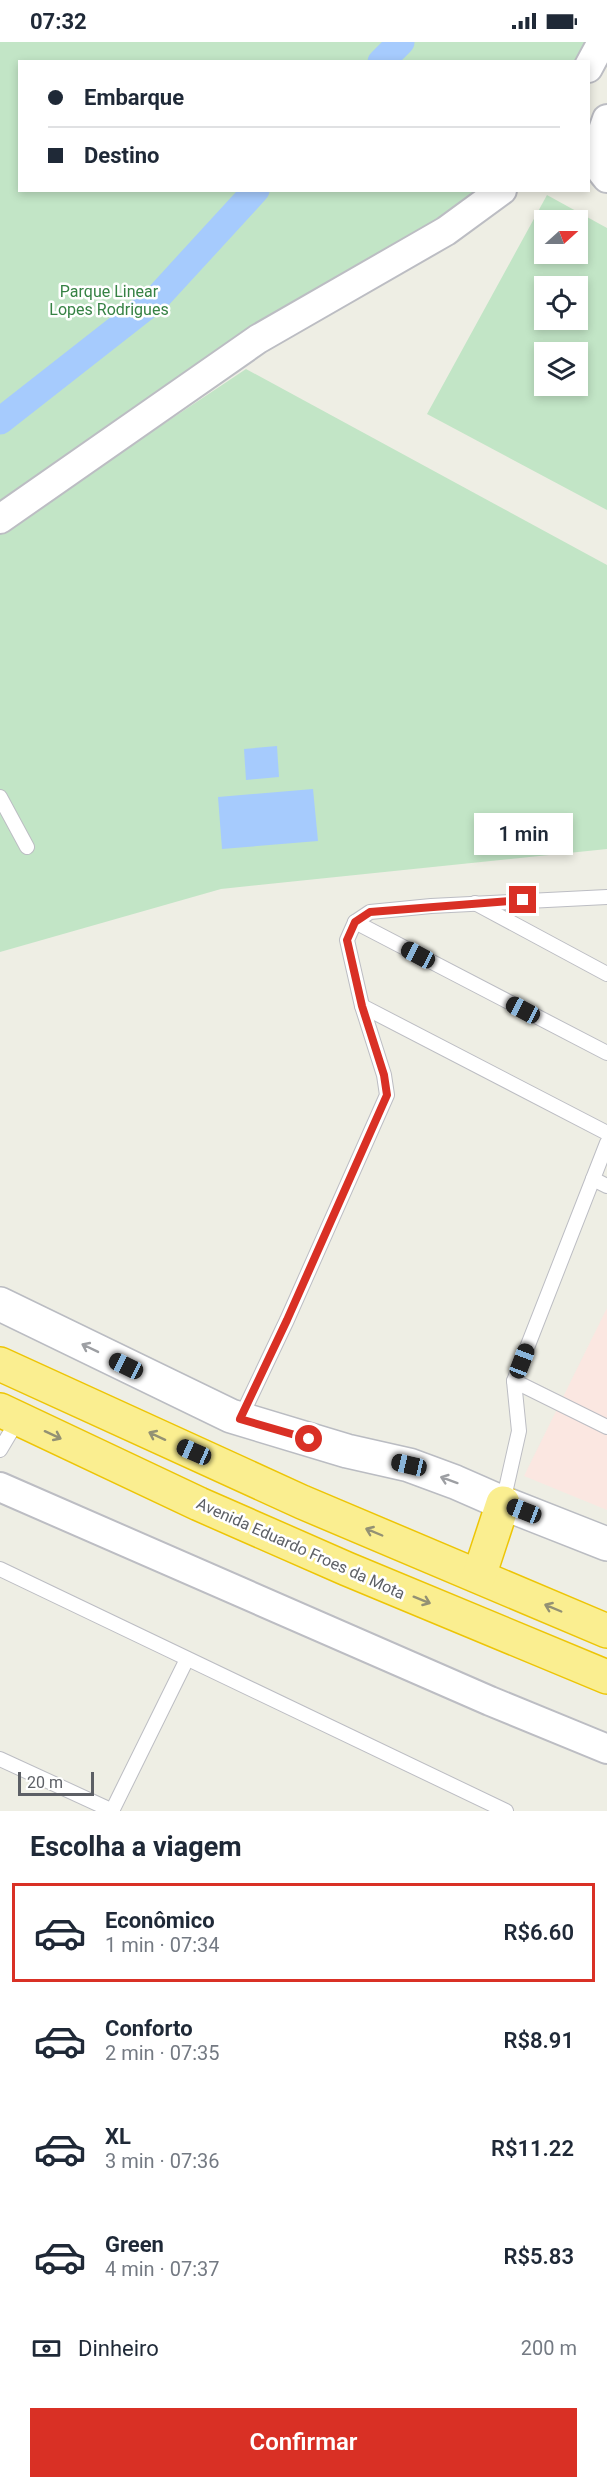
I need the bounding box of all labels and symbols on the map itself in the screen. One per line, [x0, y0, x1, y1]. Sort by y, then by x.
north arrow [534, 210, 588, 264]
park label: Parque Linear Lopes Rodrigues [49, 282, 169, 319]
callout: 1 min [474, 813, 572, 855]
route end [509, 886, 536, 913]
car [398, 939, 438, 971]
car [503, 994, 543, 1026]
one-way arrow [82, 1341, 100, 1353]
car [507, 1341, 537, 1381]
car [106, 1350, 146, 1382]
route start [295, 1425, 322, 1452]
one-way arrow [43, 1429, 61, 1441]
one-way arrow [149, 1429, 167, 1441]
car [174, 1436, 214, 1468]
car [389, 1452, 429, 1478]
one-way arrow [440, 1473, 459, 1484]
street label: Avenida Eduardo Froes da Mota [194, 1494, 408, 1603]
car [504, 1496, 544, 1526]
one-way arrow [365, 1526, 383, 1537]
one-way arrow [413, 1595, 431, 1606]
one-way arrow [545, 1602, 563, 1613]
scale bar [18, 1769, 94, 1796]

